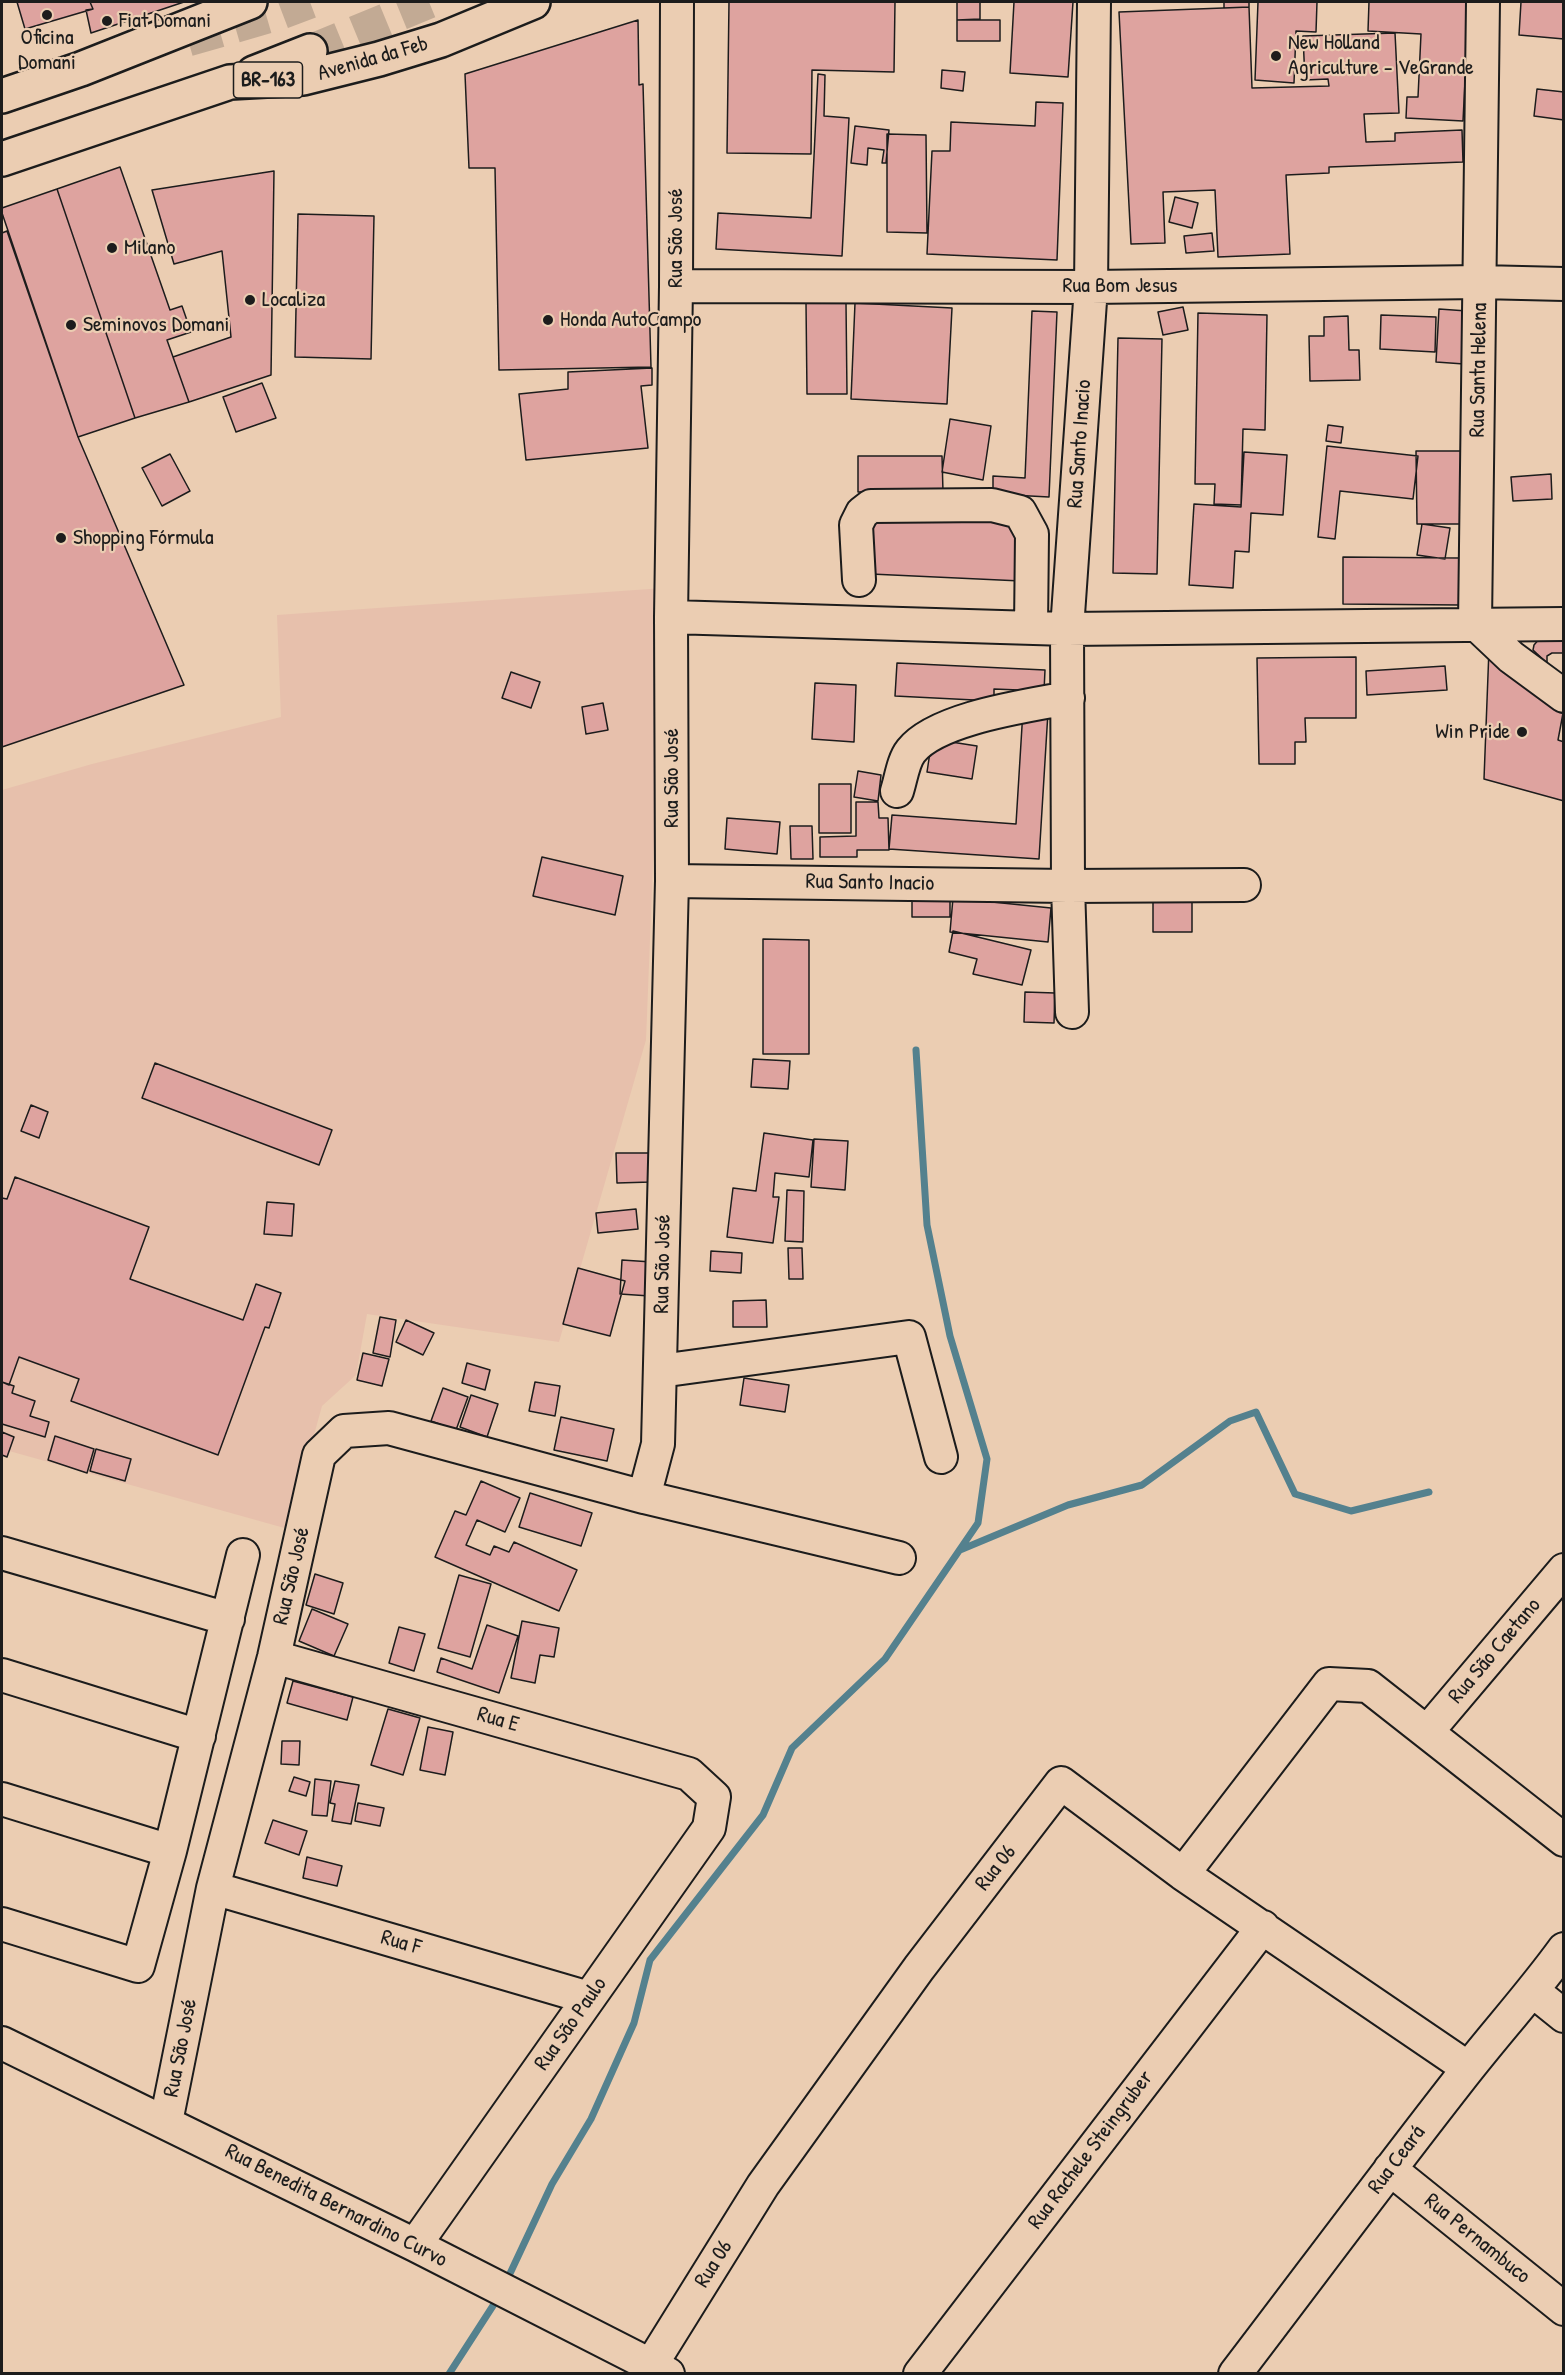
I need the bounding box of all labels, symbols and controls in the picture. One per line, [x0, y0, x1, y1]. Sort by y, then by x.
marker: Oficina Domani [40, 8, 54, 22]
place label: Fiat Domani [119, 8, 211, 34]
marker: Fiat Domani [100, 14, 114, 28]
place label: Oficina Domani [18, 25, 76, 76]
place label: New Holland Agriculture - VeGrande [1288, 30, 1474, 82]
street label: Avenida da Feb [315, 31, 431, 87]
marker: New Holland Agriculture - VeGrande [1269, 49, 1283, 63]
road number: BR-163 [234, 62, 302, 98]
street label: Rua São José [663, 188, 689, 288]
place label: Milano [124, 235, 175, 261]
marker: Milano [105, 241, 119, 255]
street label: Rua Bom Jesus [1062, 273, 1178, 299]
place label: Localiza [262, 287, 325, 313]
marker: Localiza [243, 293, 257, 307]
street label: Rua Santa Helena [1465, 302, 1493, 438]
place label: Honda AutoCampo [560, 307, 701, 333]
place label: Seminovos Domani [83, 312, 230, 338]
marker: Honda AutoCampo [541, 313, 555, 327]
marker: Seminovos Domani [64, 318, 78, 332]
street label: Rua Santo Inacio [1062, 379, 1098, 509]
place label: Shopping Fórmula [73, 525, 214, 551]
marker: Shopping Fórmula [54, 531, 68, 545]
place label: Win Pride [1435, 719, 1510, 745]
marker: Win Pride [1515, 725, 1529, 739]
street label: Rua São José [659, 728, 685, 828]
street label: Rua Santo Inacio [805, 869, 935, 897]
street label: Rua São José [649, 1214, 677, 1314]
street label: Rua São José [268, 1525, 316, 1627]
street label: Rua São Caetano [1443, 1593, 1547, 1709]
street label: Rua E [474, 1701, 522, 1739]
street label: Rua 06 [970, 1840, 1022, 1896]
street label: Rua F [378, 1925, 424, 1961]
street label: Rua São Paulo [529, 1972, 613, 2076]
street label: Rua São José [159, 1997, 203, 2099]
street label: Rua Rachele Steingruber [1023, 2065, 1159, 2235]
street label: Rua Ceará [1363, 2121, 1431, 2199]
street label: Rua Benedita Bernardino Curvo [221, 2138, 451, 2274]
street label: Rua Pernambuco [1419, 2188, 1535, 2290]
street label: Rua 06 [689, 2235, 739, 2293]

